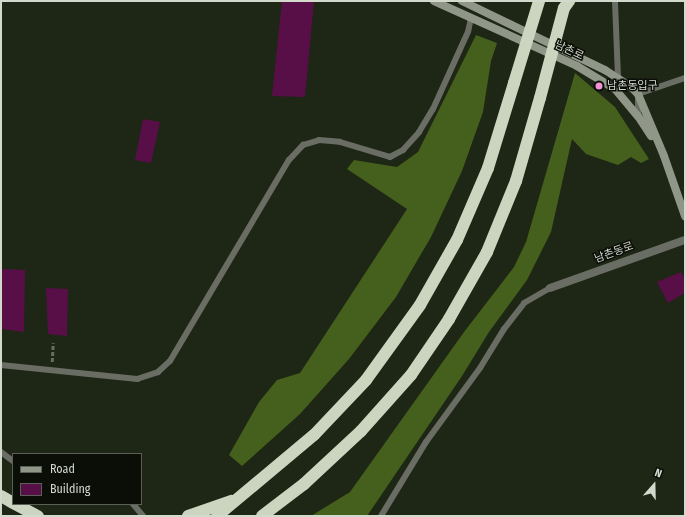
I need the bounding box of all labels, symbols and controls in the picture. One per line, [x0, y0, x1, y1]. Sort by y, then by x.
street label: 남촌로 [552, 39, 586, 63]
place label: 남촌동입구 [607, 79, 658, 93]
marker: 남촌동입구 [594, 81, 604, 91]
street label: 남촌동로 [593, 240, 635, 266]
legend [12, 453, 142, 505]
text: Road [50, 462, 75, 476]
north arrow [634, 465, 674, 505]
text: N [653, 466, 664, 480]
text: Building [50, 482, 90, 496]

